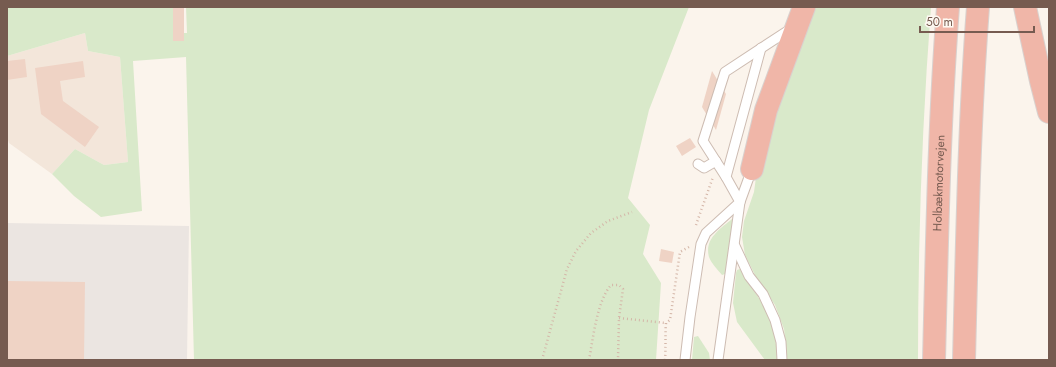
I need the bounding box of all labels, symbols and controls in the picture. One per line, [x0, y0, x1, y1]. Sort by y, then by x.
scale bar [920, 8, 1034, 34]
text: 50 m [926, 13, 953, 31]
street label: Holbækmotorvejen [928, 134, 950, 232]

